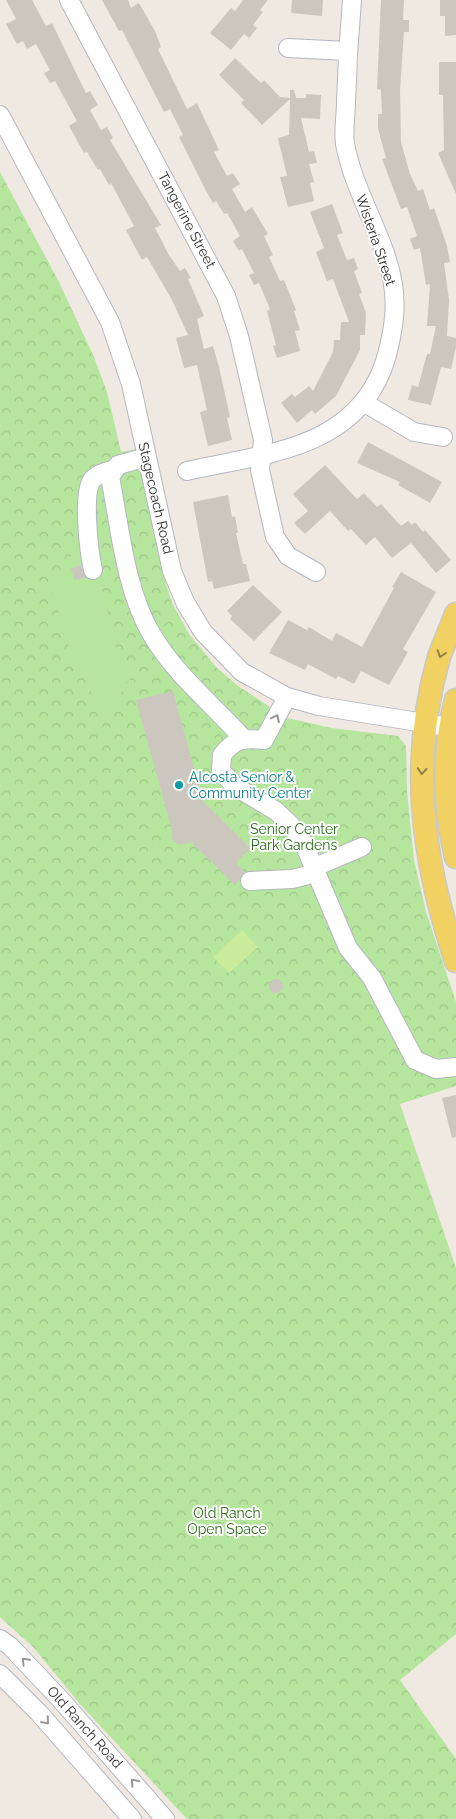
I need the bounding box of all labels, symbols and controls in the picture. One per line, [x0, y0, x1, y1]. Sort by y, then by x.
street label: Tangerine Street [155, 169, 219, 271]
street label: Wisteria Street [353, 192, 399, 288]
street label: Stagecoach Road [135, 441, 177, 555]
one-way arrow [437, 649, 447, 657]
one-way arrow [270, 715, 280, 724]
one-way arrow [416, 767, 427, 775]
place label: Alcosta Senior & Community Center [189, 769, 311, 801]
marker: Alcosta Senior & Community Center [173, 779, 185, 791]
park label: Senior Center Park Gardens [250, 821, 338, 853]
park label: Old Ranch Open Space [187, 1505, 267, 1537]
one-way arrow [22, 1658, 31, 1667]
street label: Old Ranch Road [44, 1683, 126, 1771]
one-way arrow [41, 1716, 50, 1725]
one-way arrow [131, 1779, 139, 1788]

